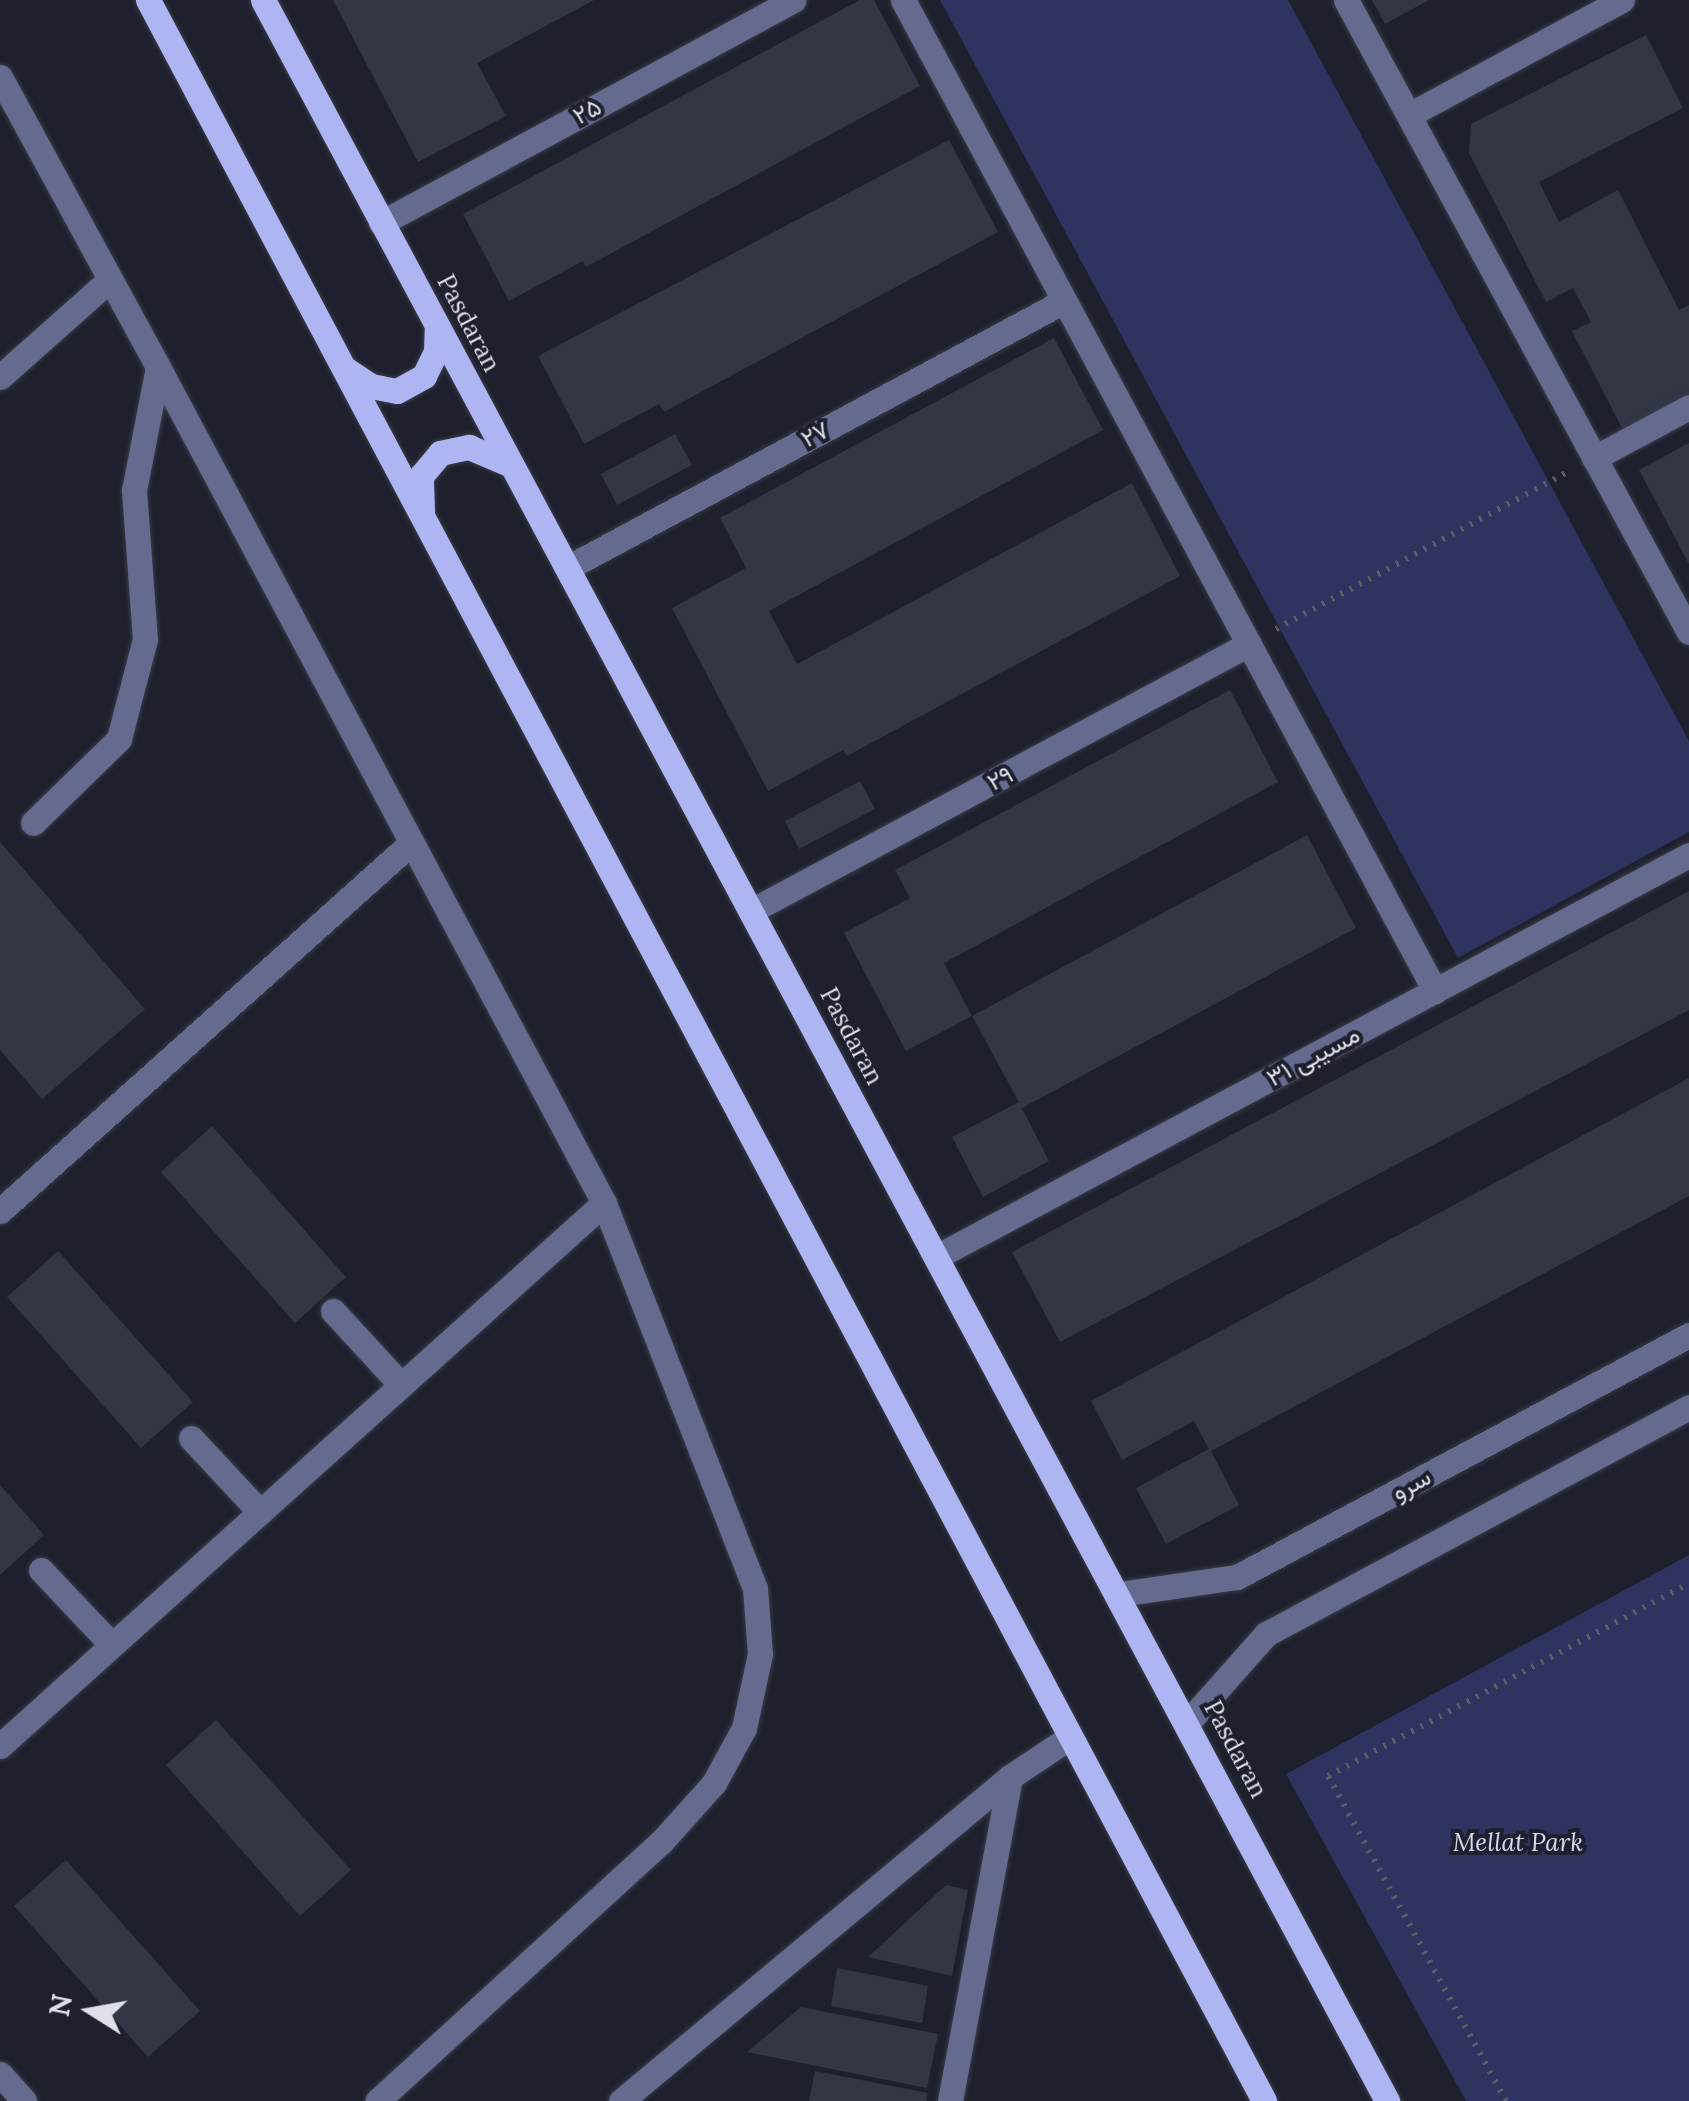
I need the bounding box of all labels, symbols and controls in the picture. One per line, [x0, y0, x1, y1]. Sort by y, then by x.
street label: ۲۵ [568, 91, 606, 131]
street label: Pasdaran [431, 269, 507, 377]
street label: ۲۷ [796, 414, 834, 454]
street label: ۲۹ [982, 759, 1018, 797]
street label: Pasdaran [814, 982, 890, 1090]
street label: ۳۱ مسیبی [1261, 1019, 1365, 1093]
street label: سرو [1386, 1461, 1436, 1507]
street label: Pasdaran [1198, 1695, 1274, 1803]
park label: Mellat Park [1453, 1827, 1583, 1857]
north arrow [40, 1961, 140, 2061]
text: N [41, 1991, 80, 2019]

